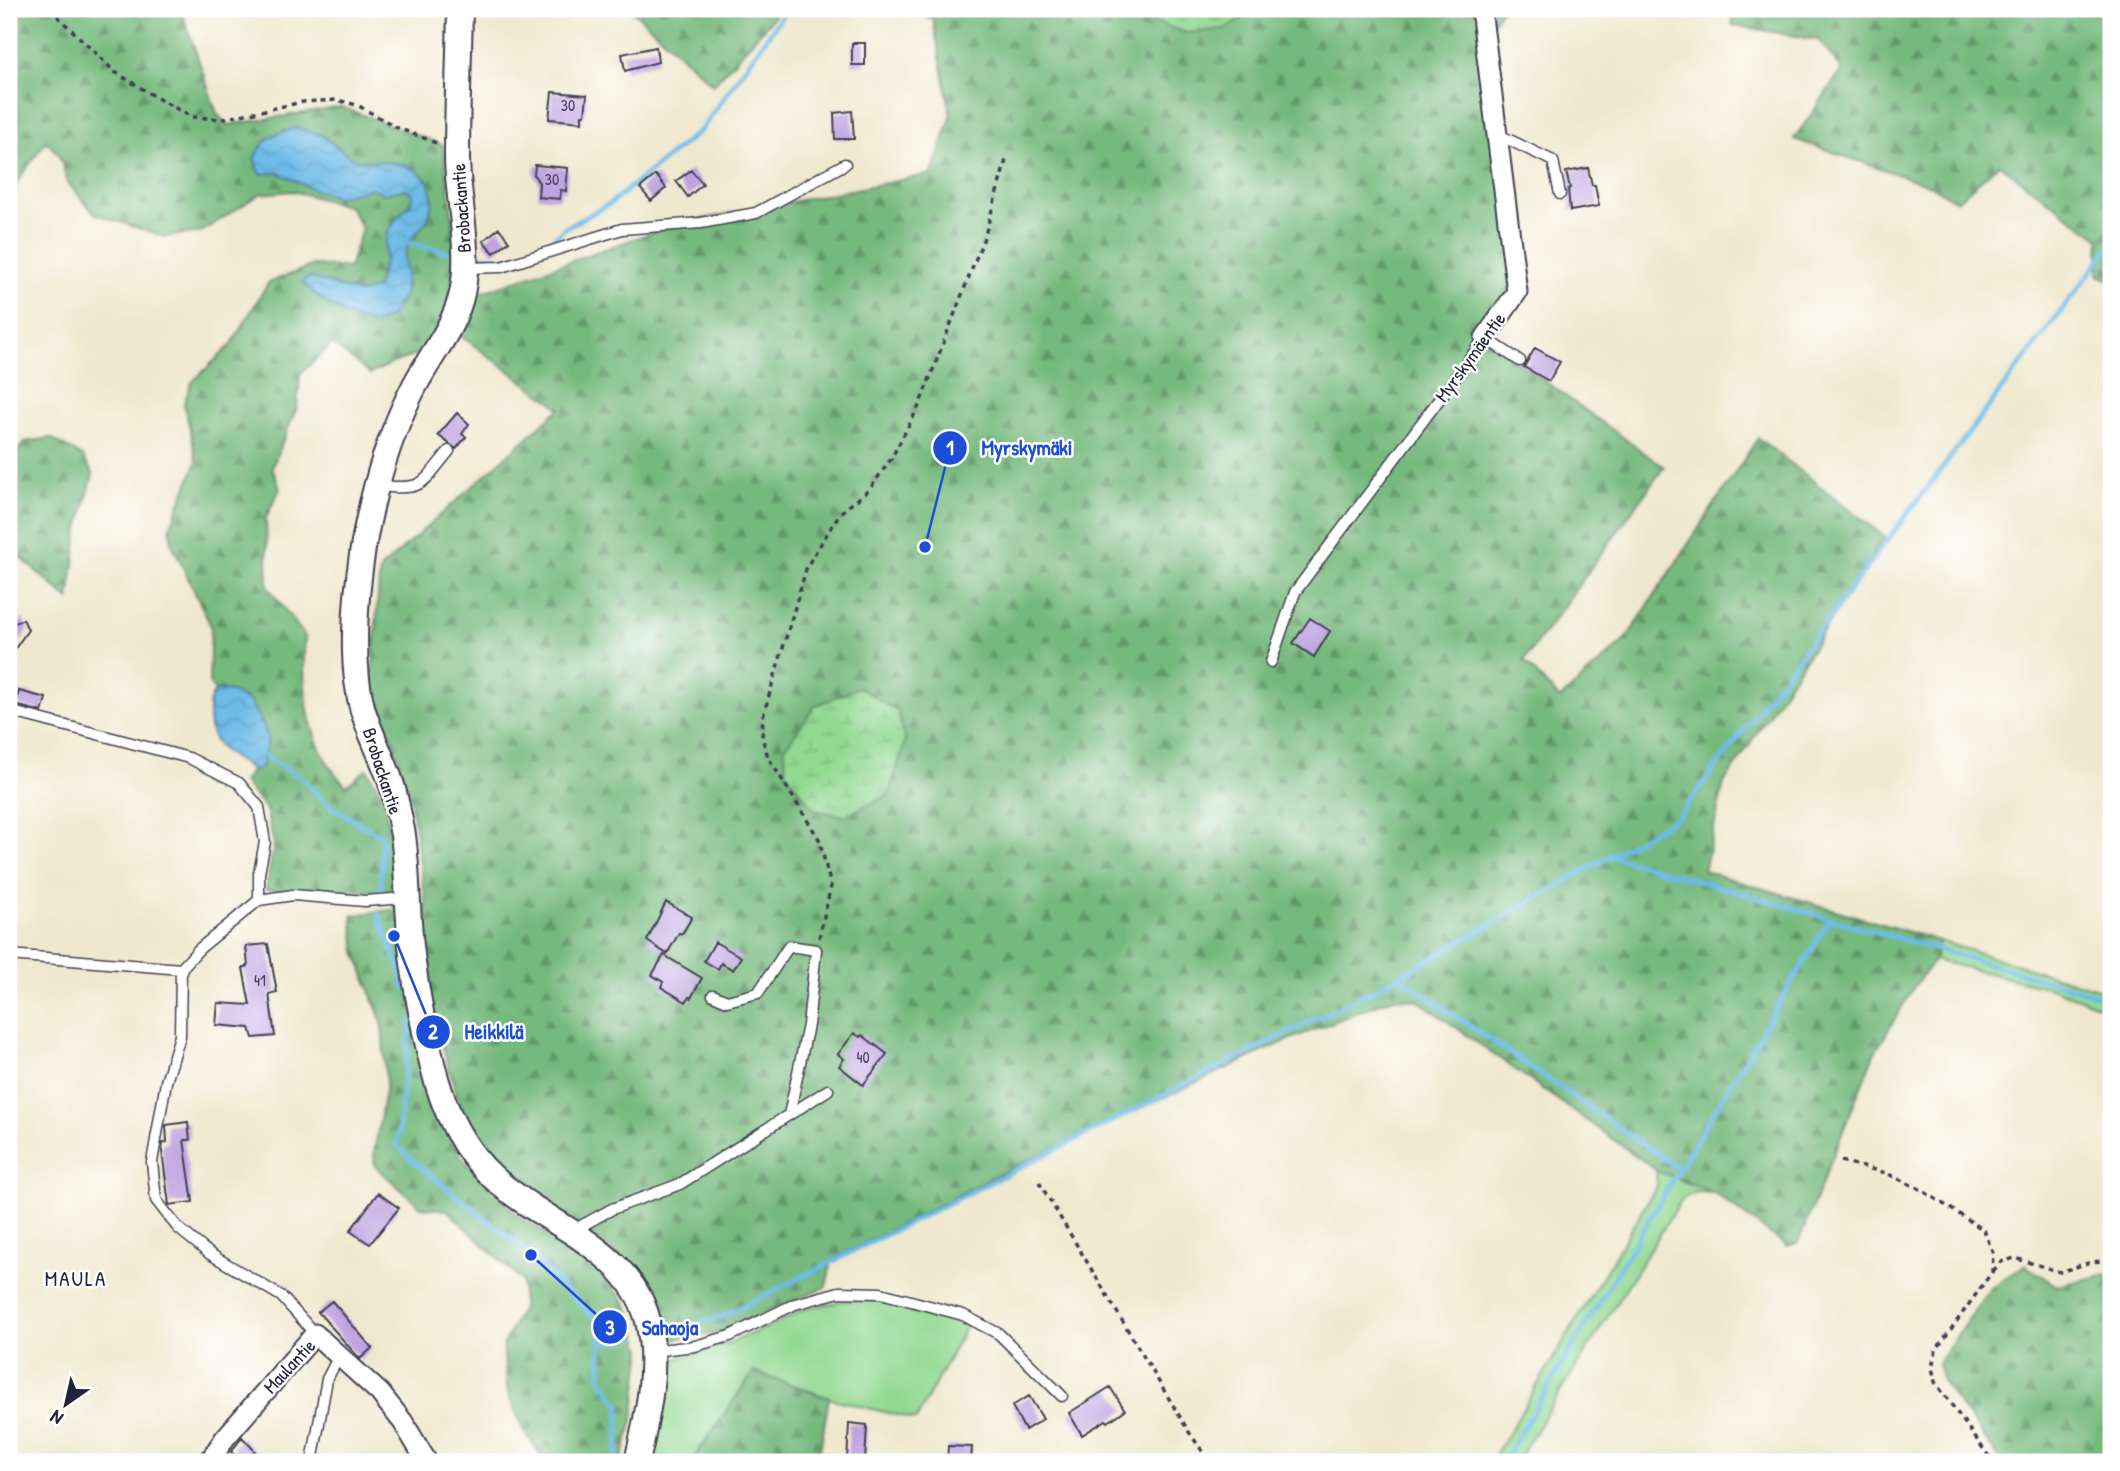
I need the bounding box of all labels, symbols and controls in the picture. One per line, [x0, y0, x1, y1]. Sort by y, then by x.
house number: 30 [561, 94, 575, 116]
street label: Brobackantie [445, 162, 477, 254]
house number: 30 [545, 168, 559, 190]
street label: Myrskymäentie [1429, 307, 1512, 407]
callout: Myrskymäki [933, 427, 1087, 469]
text: 1 [946, 433, 954, 462]
text: Myrskymäki [981, 433, 1073, 463]
street label: Brobackantie [357, 724, 409, 818]
house number: 41 [254, 969, 266, 991]
callout: Heikkilä [416, 1011, 537, 1053]
text: 2 [428, 1017, 438, 1046]
text: Heikkilä [465, 1017, 524, 1046]
house number: 40 [856, 1046, 870, 1068]
district label: MAULA [45, 1264, 107, 1293]
callout: Sahaoja [593, 1306, 712, 1348]
text: 3 [605, 1313, 615, 1342]
text: Sahaoja [642, 1313, 699, 1342]
street label: Maulantie [257, 1333, 321, 1399]
north arrow [32, 1370, 102, 1440]
text: N [45, 1404, 68, 1432]

